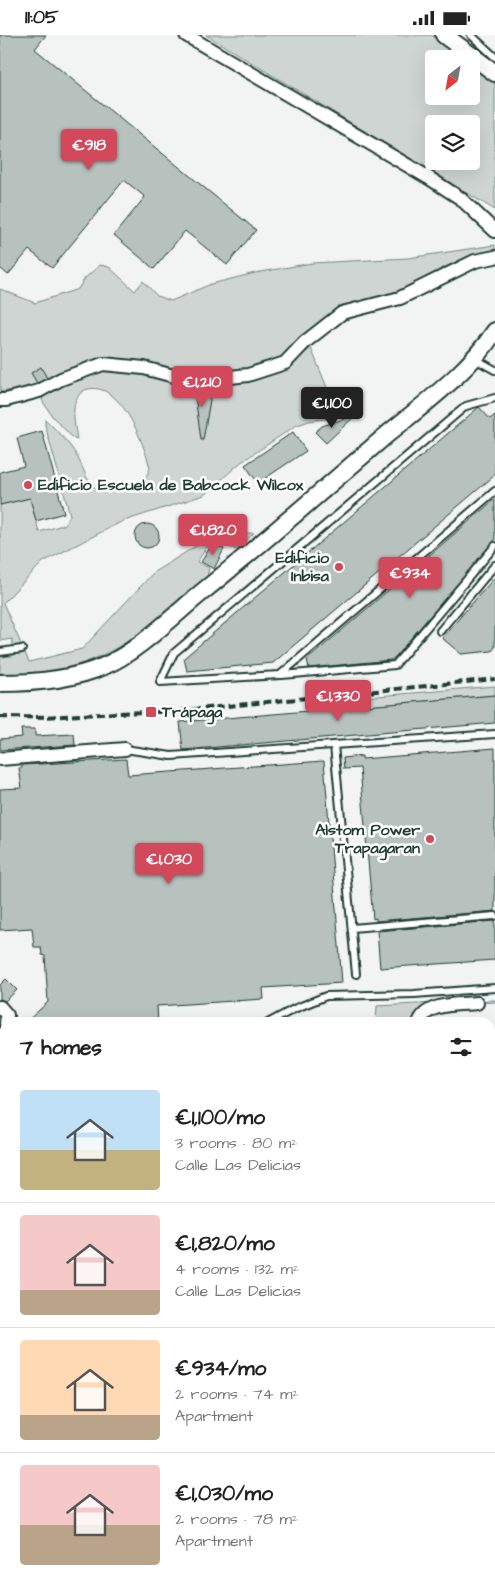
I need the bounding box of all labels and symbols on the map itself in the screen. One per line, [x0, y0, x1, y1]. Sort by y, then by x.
north arrow [425, 50, 480, 105]
pin: €918 [59, 129, 119, 171]
pin: €1,210 [161, 365, 243, 408]
pin: €1,100 [291, 387, 373, 429]
place label: Edificio Escuela de Babcock Wilcox [38, 474, 304, 496]
marker: Edificio Escuela de Babcock Wilcox [22, 479, 34, 491]
pin: €1,820 [172, 513, 254, 556]
place label: Edificio Inbisa [275, 547, 330, 587]
pin: €934 [380, 557, 440, 599]
marker: Edificio Inbisa [333, 561, 345, 573]
pin: €1,330 [297, 679, 379, 722]
place label: Trápaga [161, 701, 223, 725]
marker: Trápaga [144, 705, 158, 719]
place label: Alstom Power Trapagaran [315, 819, 420, 861]
marker: Alstom Power Trapagaran [424, 833, 436, 845]
pin: €1,030 [128, 843, 210, 885]

